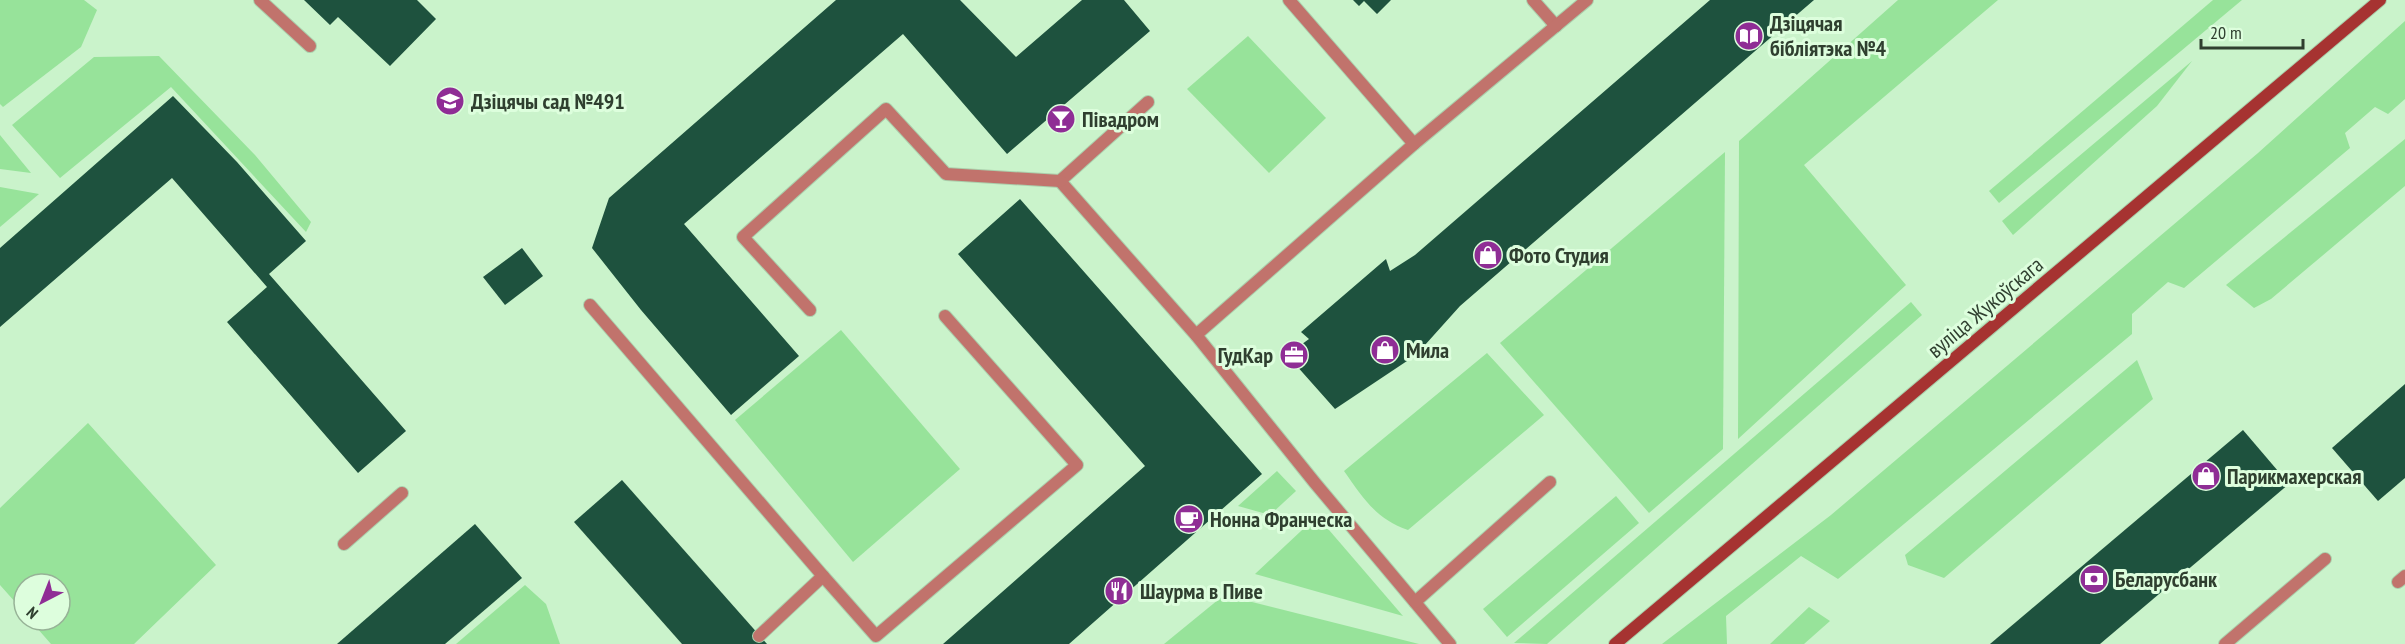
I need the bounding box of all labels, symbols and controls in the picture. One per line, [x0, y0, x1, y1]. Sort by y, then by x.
place label: Дзіцячая бібліятэка №4 [1770, 9, 1887, 62]
scale bar [2201, 12, 2303, 50]
library icon: Дзіцячая бібліятэка №4 [1733, 20, 1765, 52]
text: 20 m [2210, 21, 2242, 44]
school or university icon: Дзіцячы сад №491 [434, 85, 466, 117]
place label: Дзіцячы сад №491 [471, 87, 625, 115]
bar icon: Пiвадром [1045, 103, 1077, 135]
place label: Пiвадром [1082, 105, 1159, 133]
shop icon: Фото Студия [1472, 239, 1504, 271]
place label: Фото Студия [1509, 241, 1609, 269]
street label: вуліца Жукоўскага [1921, 250, 2049, 364]
shop icon: Мила [1369, 334, 1401, 366]
place label: Мила [1406, 336, 1449, 364]
office icon: ГудКар [1278, 339, 1310, 371]
place label: ГудКар [1218, 341, 1273, 369]
shop icon: Парикмахерская [2190, 460, 2222, 492]
place label: Парикмахерская [2227, 462, 2361, 490]
cafe icon: Нонна Франческа [1173, 503, 1205, 535]
place label: Нонна Франческа [1210, 505, 1352, 533]
bank icon: Беларусбанк [2078, 563, 2110, 595]
place label: Беларусбанк [2115, 565, 2218, 593]
north arrow [12, 572, 72, 632]
restaurant icon: Шаурма в Пиве [1103, 575, 1135, 607]
place label: Шаурма в Пиве [1140, 577, 1263, 605]
text: N [22, 603, 42, 623]

